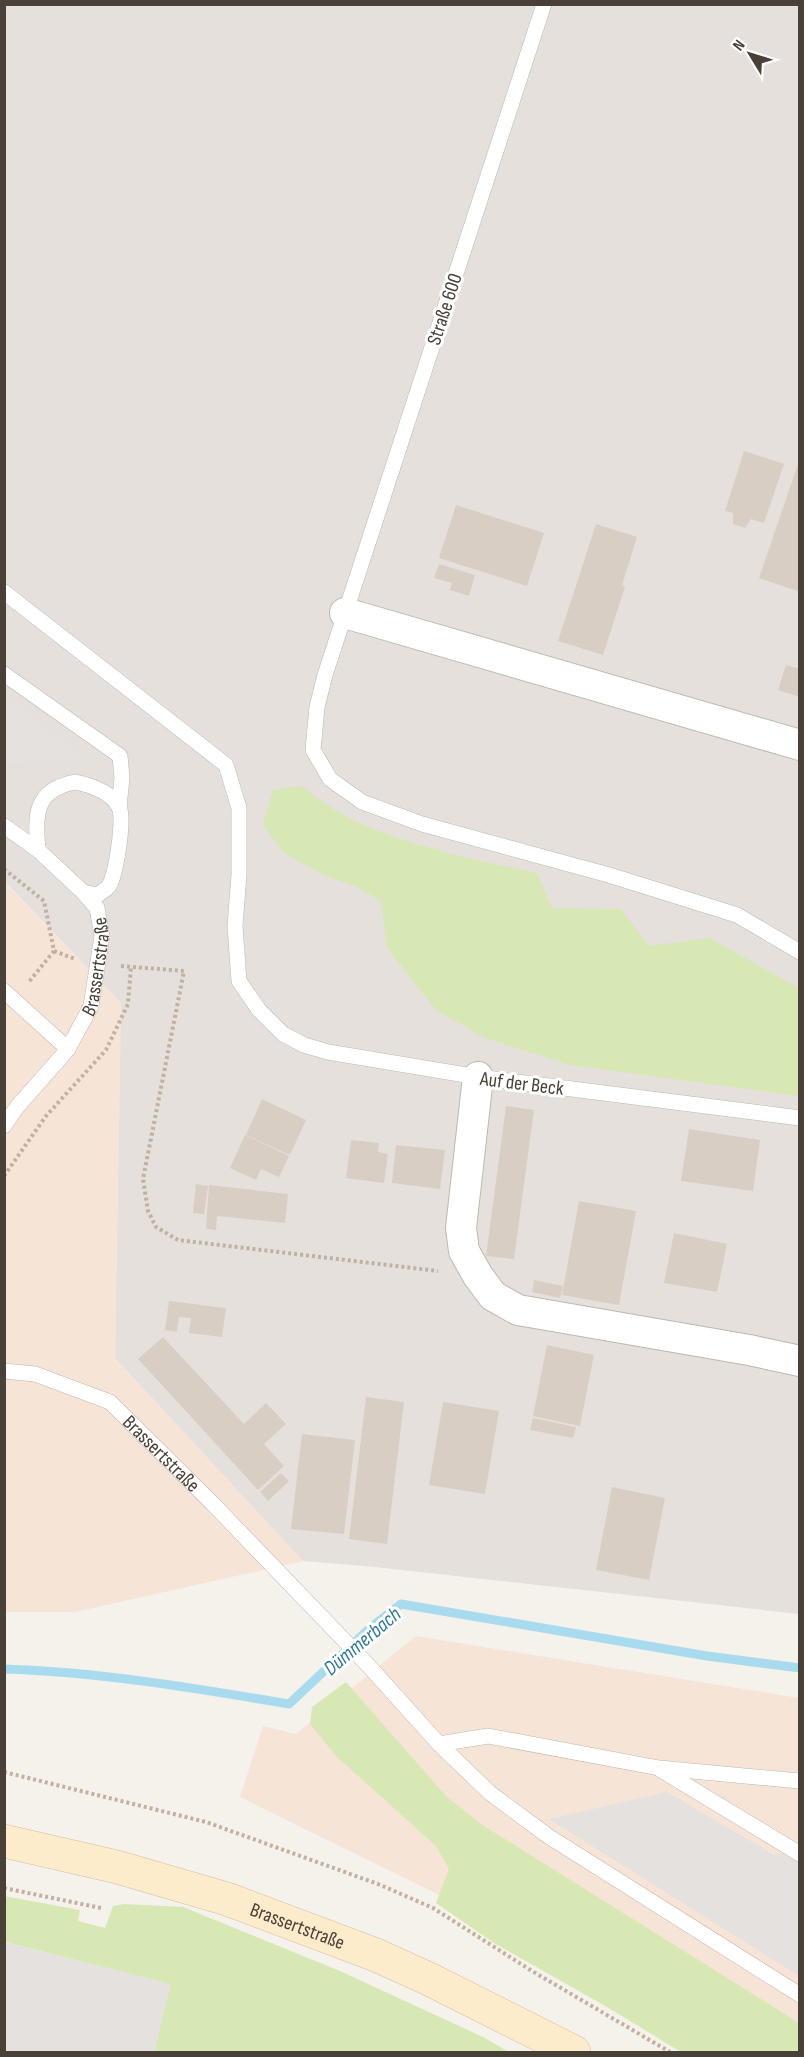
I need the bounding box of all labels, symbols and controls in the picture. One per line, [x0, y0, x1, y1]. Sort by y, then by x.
north arrow [720, 24, 780, 84]
text: N [729, 36, 749, 55]
street label: Straße 600 [422, 270, 468, 348]
street label: Brassertstraße [77, 915, 115, 1021]
street label: Auf der Beck [478, 1067, 565, 1101]
street label: Brassertstraße [117, 1411, 205, 1497]
water label: Dümmerbach [319, 1602, 406, 1681]
street label: Brassertstraße [247, 1898, 348, 1955]

